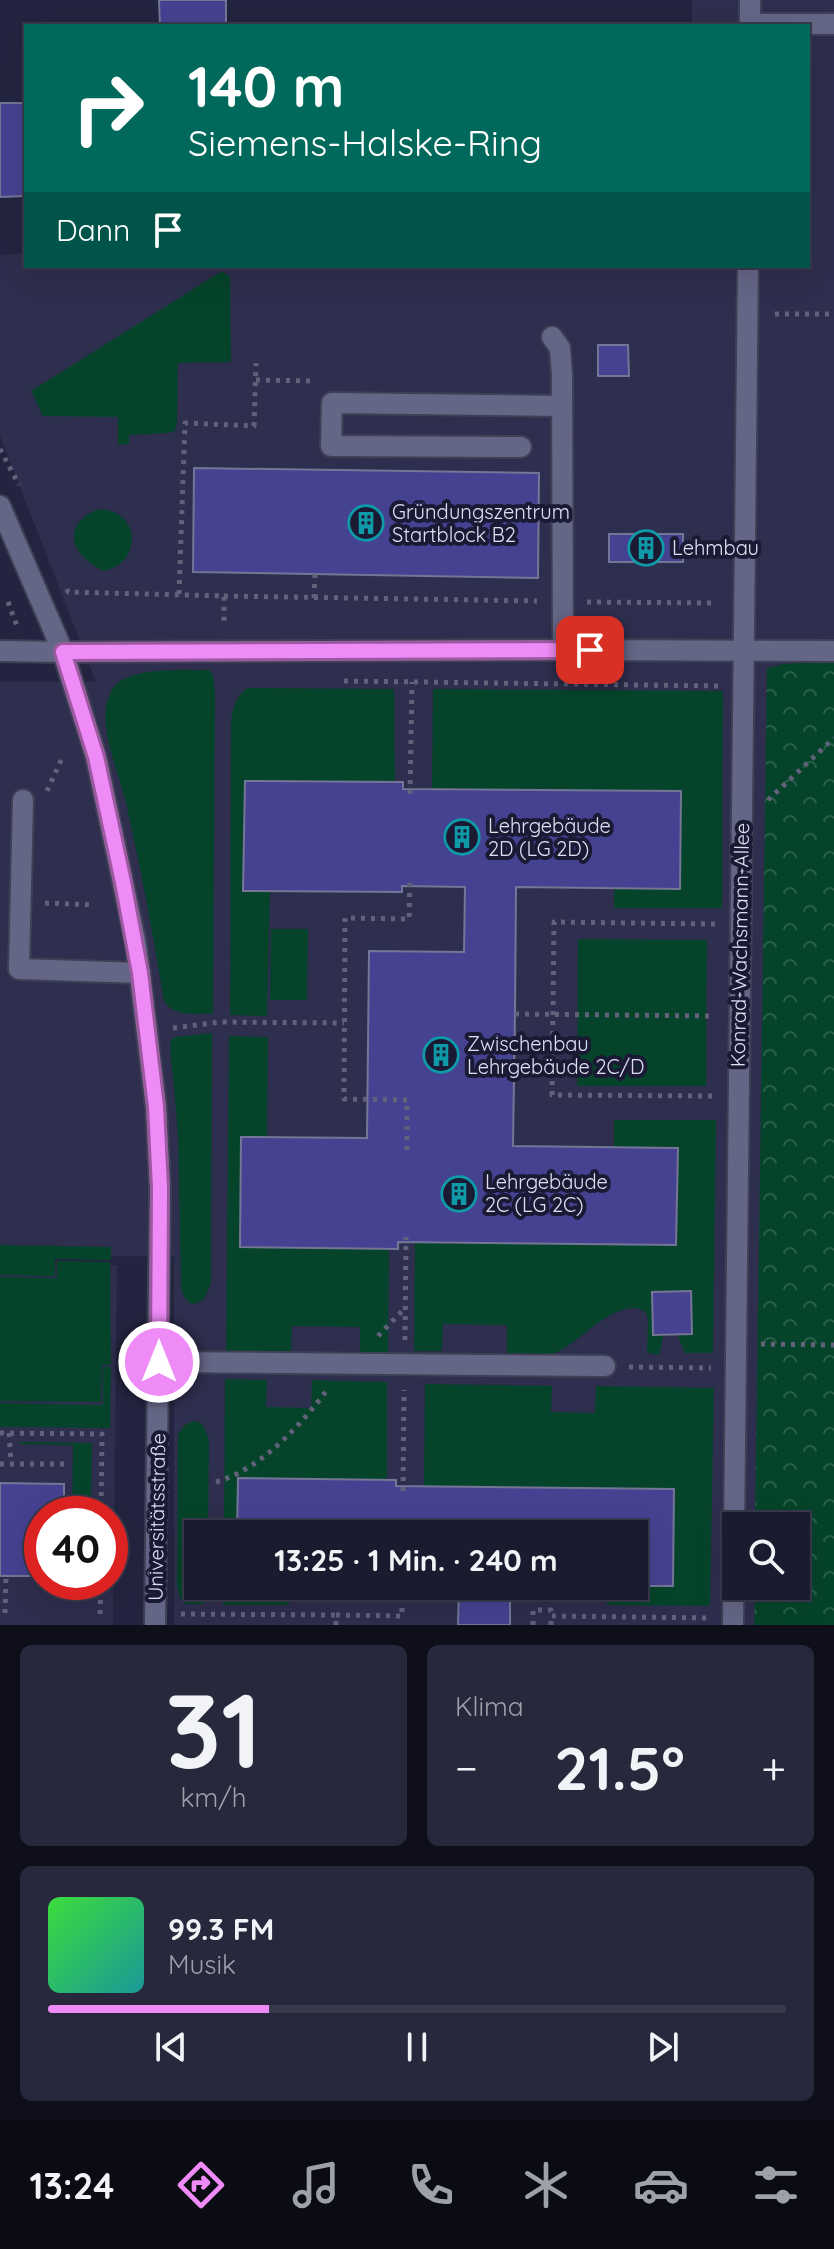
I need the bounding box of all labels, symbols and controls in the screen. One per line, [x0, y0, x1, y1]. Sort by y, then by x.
text: 140 m [188, 51, 344, 121]
icon: right [56, 56, 160, 160]
text: Siemens-Halske-Ring [188, 120, 542, 165]
icon: arrive [146, 208, 190, 252]
text: Dann [56, 211, 130, 249]
place label: Gründungszentrum Startblock B2 [392, 499, 570, 547]
building icon: Gründungszentrum Startblock B2 [347, 504, 385, 542]
building icon: Lehmbau [627, 529, 665, 567]
place label: Lehmbau [672, 535, 759, 560]
pin [556, 616, 624, 684]
icon: arrive [568, 628, 612, 672]
place label: Lehrgebäude 2D (LG 2D) [488, 813, 611, 861]
building icon: Lehrgebäude 2D (LG 2D) [443, 818, 481, 856]
street label: Konrad-Wachsmann-Allee [725, 823, 754, 1067]
place label: Zwischenbau Lehrgebäude 2C/D [467, 1031, 644, 1079]
building icon: Zwischenbau Lehrgebäude 2C/D [422, 1036, 460, 1074]
place label: Lehrgebäude 2C (LG 2C) [485, 1169, 608, 1217]
building icon: Lehrgebäude 2C (LG 2C) [440, 1175, 478, 1213]
position arrow [117, 1320, 201, 1404]
street label: Universitätsstraße [143, 1433, 170, 1601]
speed limit sign: 40 [24, 1496, 128, 1600]
map controls [722, 1512, 810, 1600]
button: search [722, 1512, 810, 1600]
text: 13:25 · 1 Min. · 240 m [274, 1541, 558, 1579]
text: 31 [165, 1664, 262, 1794]
text: Klima [455, 1690, 524, 1723]
text: 21.5° [554, 1730, 685, 1805]
text: − [455, 1740, 478, 1795]
text: + [761, 1740, 786, 1795]
text: km/h [181, 1781, 246, 1814]
text: 99.3 FM [168, 1910, 274, 1948]
text: Musik [168, 1948, 236, 1981]
icon: previous [149, 2025, 193, 2069]
icon: pause [395, 2025, 439, 2069]
icon: next [641, 2025, 685, 2069]
icon: directions [173, 2157, 229, 2213]
icon: music [288, 2157, 344, 2213]
icon: phone [403, 2157, 459, 2213]
icon: climate [518, 2157, 574, 2213]
icon: car [633, 2157, 689, 2213]
icon: filters [748, 2157, 804, 2213]
text: 13:24 [30, 2163, 114, 2208]

